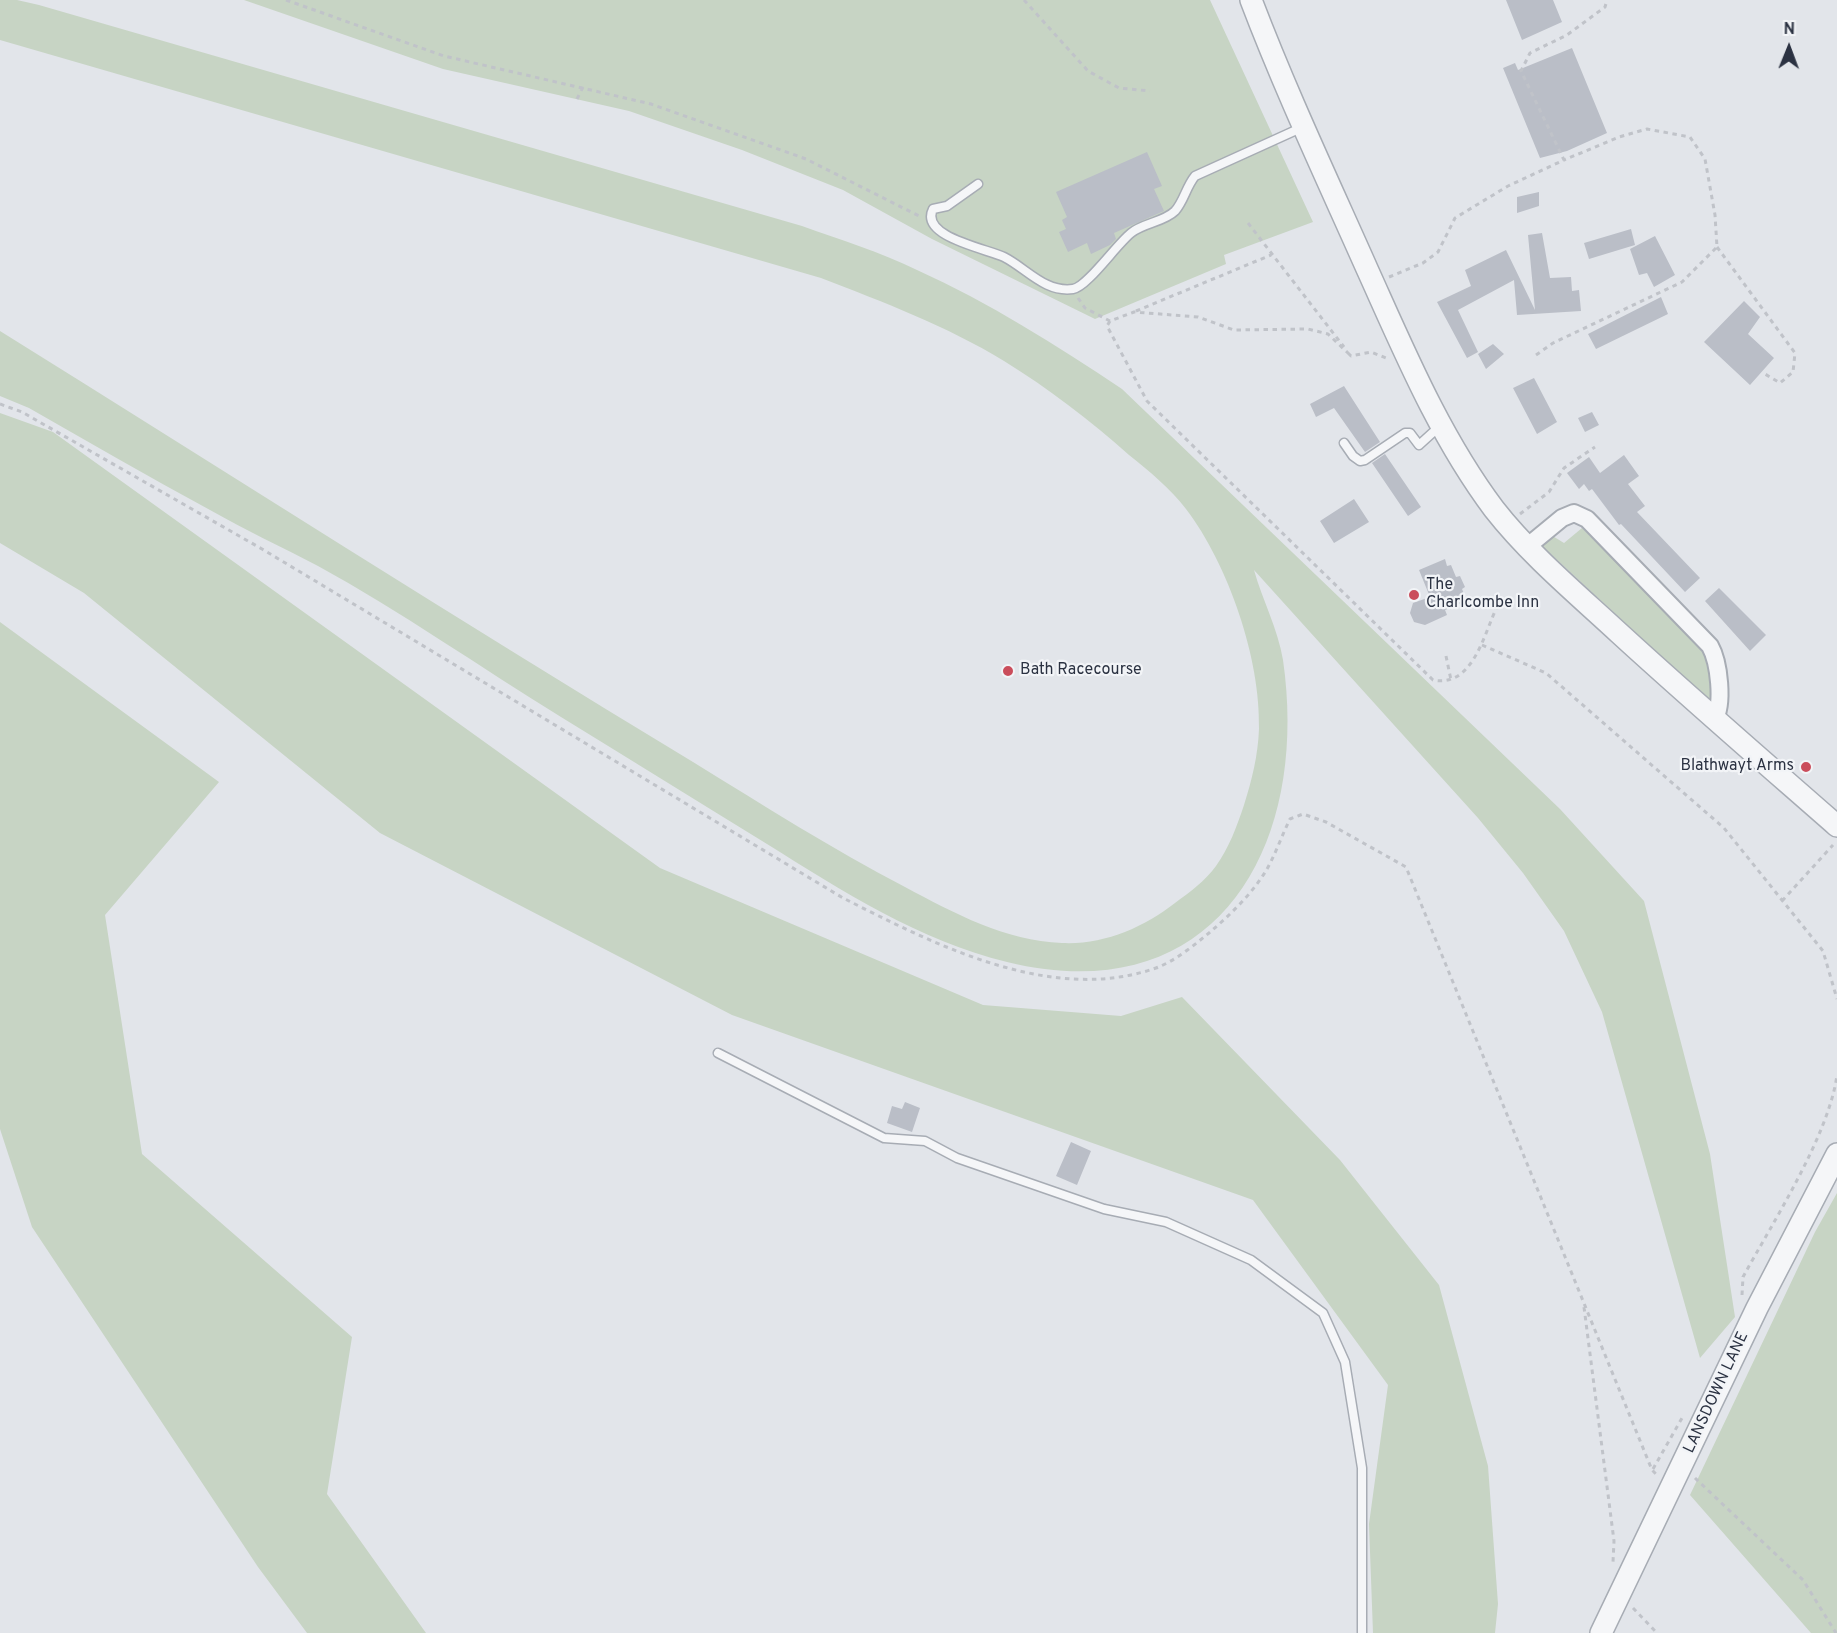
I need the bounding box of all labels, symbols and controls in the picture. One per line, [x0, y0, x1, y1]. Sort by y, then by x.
north arrow [1759, 18, 1819, 78]
text: N [1783, 20, 1795, 40]
place label: The Charlcombe Inn [1426, 576, 1539, 614]
marker: The Charlcombe Inn [1407, 588, 1421, 602]
place label: Bath Racecourse [1020, 661, 1142, 681]
marker: Bath Racecourse [1001, 664, 1015, 678]
place label: Blathwayt Arms [1680, 757, 1794, 777]
marker: Blathwayt Arms [1799, 760, 1813, 774]
street label: LANSDOWN LANE [1680, 1329, 1754, 1457]

